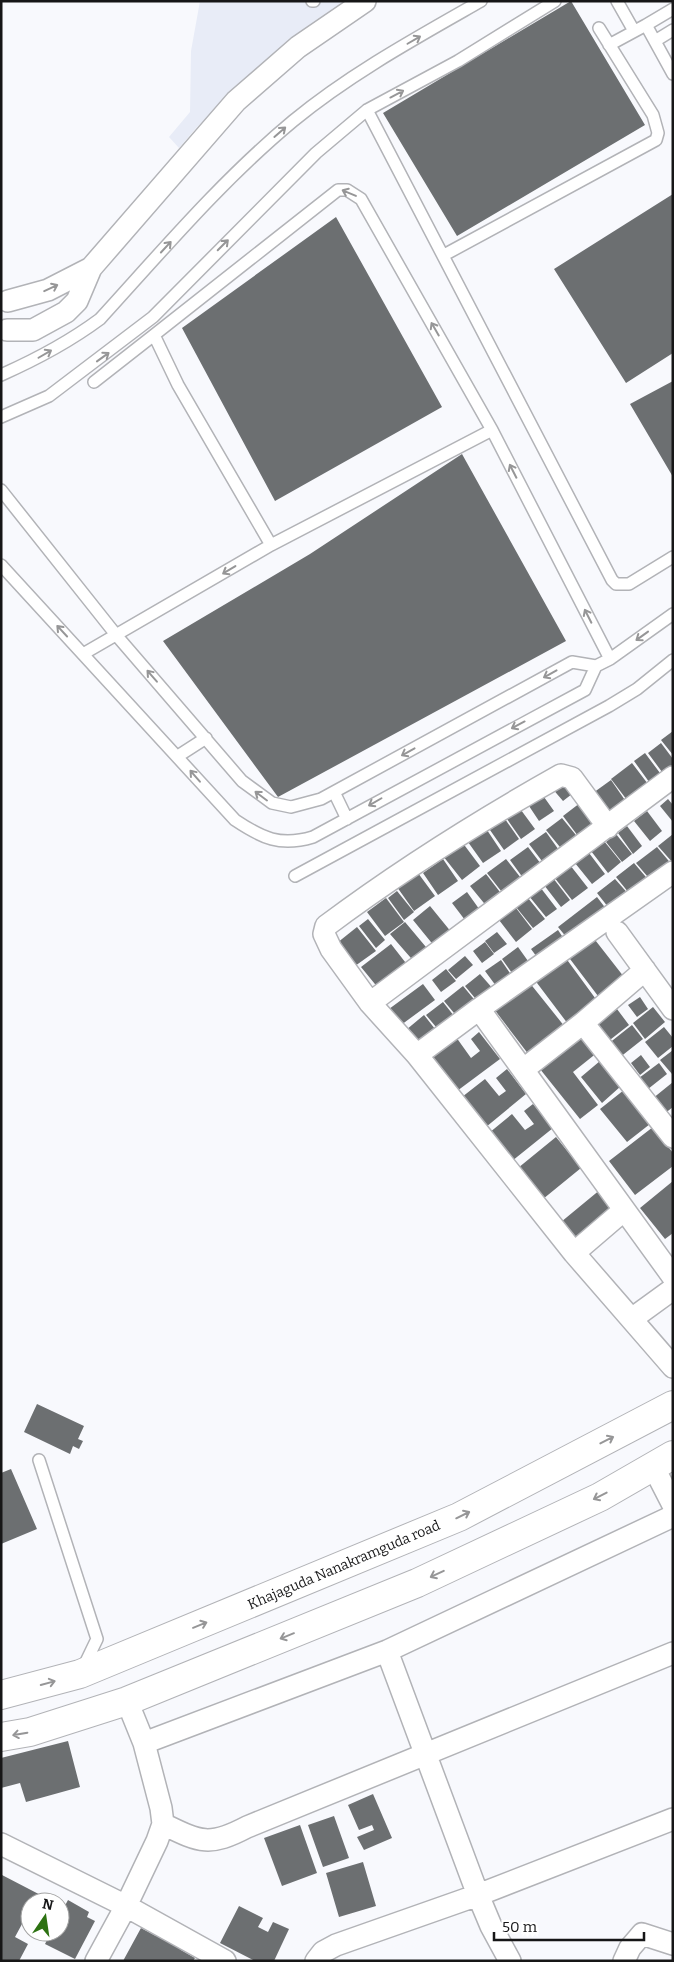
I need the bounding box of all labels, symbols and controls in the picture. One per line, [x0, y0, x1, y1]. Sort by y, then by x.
one-way arrow [406, 35, 421, 45]
one-way arrow [389, 89, 404, 98]
one-way arrow [274, 127, 287, 138]
one-way arrow [342, 188, 357, 197]
one-way arrow [217, 239, 230, 251]
one-way arrow [160, 241, 172, 254]
one-way arrow [43, 282, 58, 292]
one-way arrow [429, 322, 439, 337]
one-way arrow [38, 349, 52, 359]
one-way arrow [96, 351, 109, 362]
one-way arrow [508, 464, 517, 479]
one-way arrow [222, 565, 236, 575]
one-way arrow [583, 608, 593, 623]
one-way arrow [56, 624, 68, 637]
one-way arrow [635, 631, 649, 641]
one-way arrow [543, 669, 558, 679]
one-way arrow [146, 670, 158, 683]
one-way arrow [511, 720, 526, 730]
one-way arrow [400, 747, 415, 757]
one-way arrow [190, 769, 201, 782]
one-way arrow [255, 790, 268, 801]
one-way arrow [369, 798, 383, 808]
one-way arrow [599, 1435, 614, 1444]
one-way arrow [593, 1492, 608, 1502]
one-way arrow [455, 1510, 470, 1519]
street label: Khajaguda Nanakramguda road [245, 1517, 443, 1613]
one-way arrow [430, 1569, 445, 1579]
one-way arrow [192, 1620, 207, 1629]
one-way arrow [280, 1632, 295, 1641]
one-way arrow [40, 1677, 56, 1687]
one-way arrow [12, 1729, 28, 1739]
north arrow [20, 1892, 70, 1942]
text: N [41, 1895, 55, 1914]
scale bar [494, 1910, 644, 1942]
text: 50 m [502, 1918, 538, 1936]

